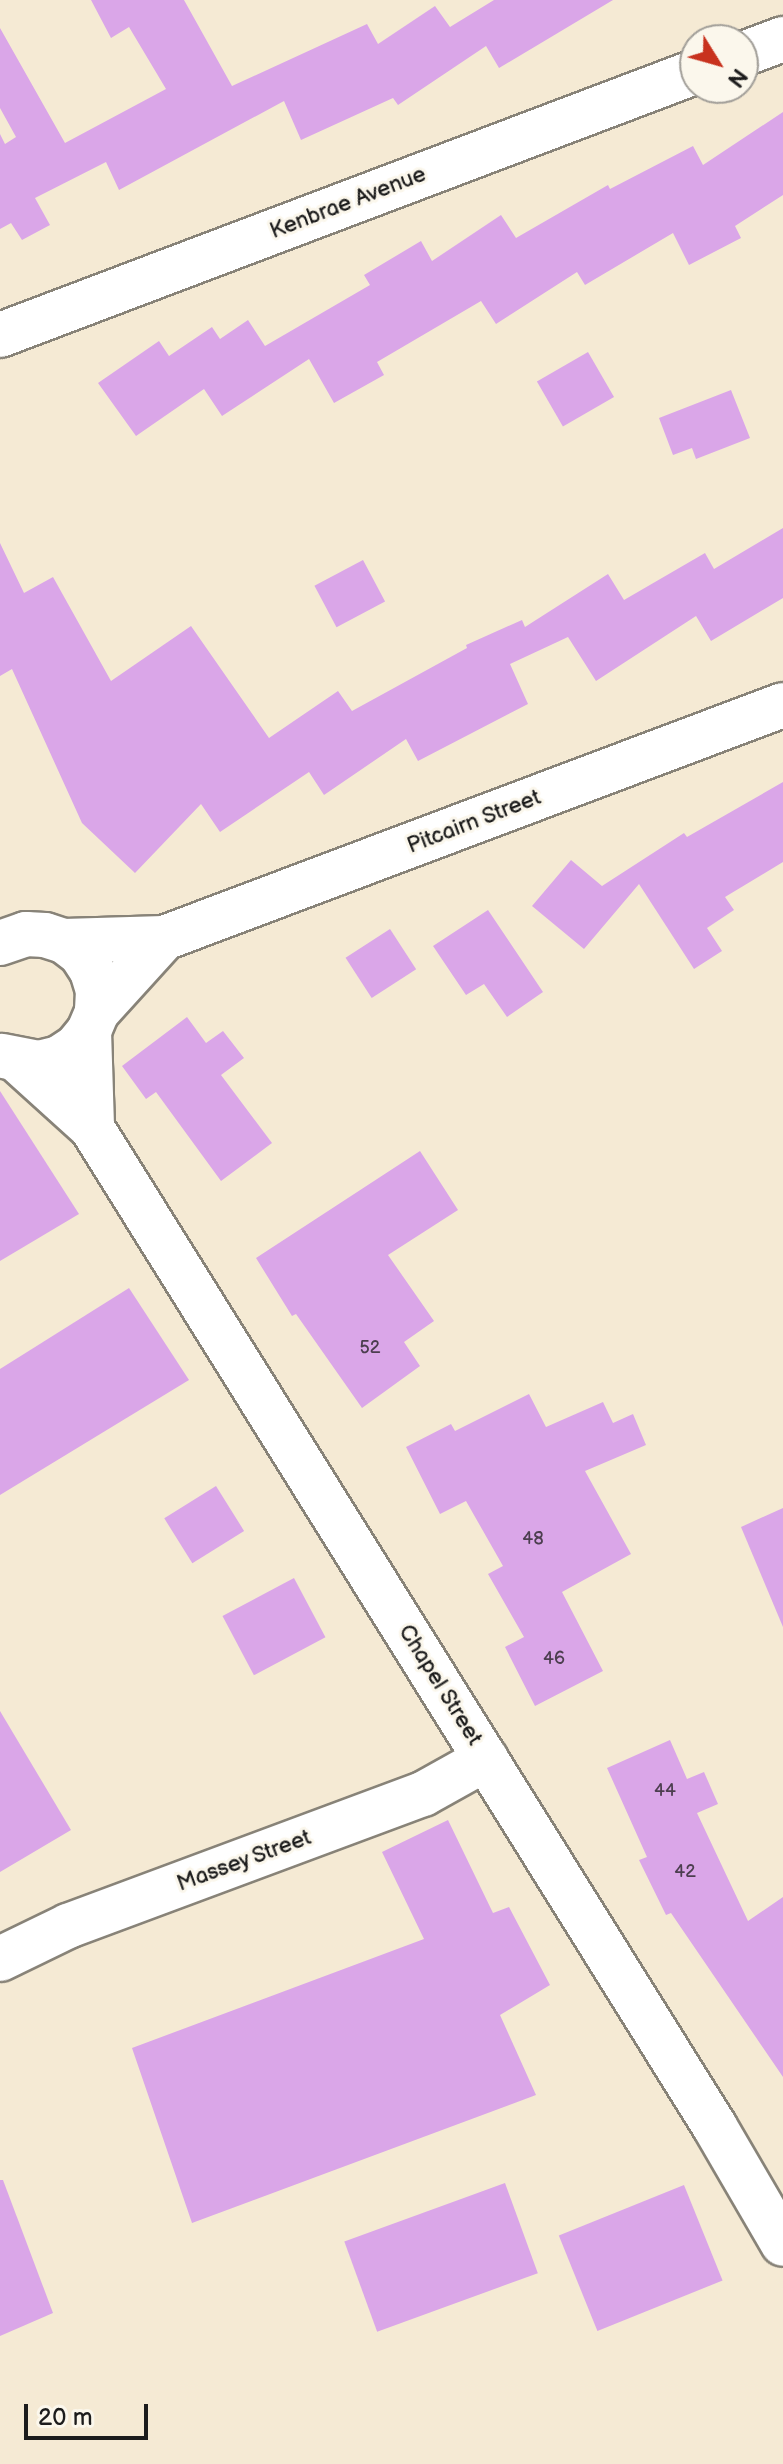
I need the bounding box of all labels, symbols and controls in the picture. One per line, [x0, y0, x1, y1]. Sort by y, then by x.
north arrow [679, 24, 759, 104]
text: N [721, 63, 753, 92]
street label: Kenbrae Avenue [266, 161, 430, 245]
street label: Pitcairn Street [403, 784, 545, 860]
house number: 52 [360, 1337, 380, 1359]
house number: 48 [522, 1528, 544, 1550]
street label: Chapel Street [392, 1620, 488, 1750]
house number: 46 [543, 1648, 565, 1670]
house number: 44 [654, 1780, 676, 1802]
street label: Massey Street [173, 1824, 315, 1898]
house number: 42 [674, 1861, 696, 1883]
scale bar [28, 2388, 152, 2438]
text: 20 m [38, 2403, 93, 2432]

